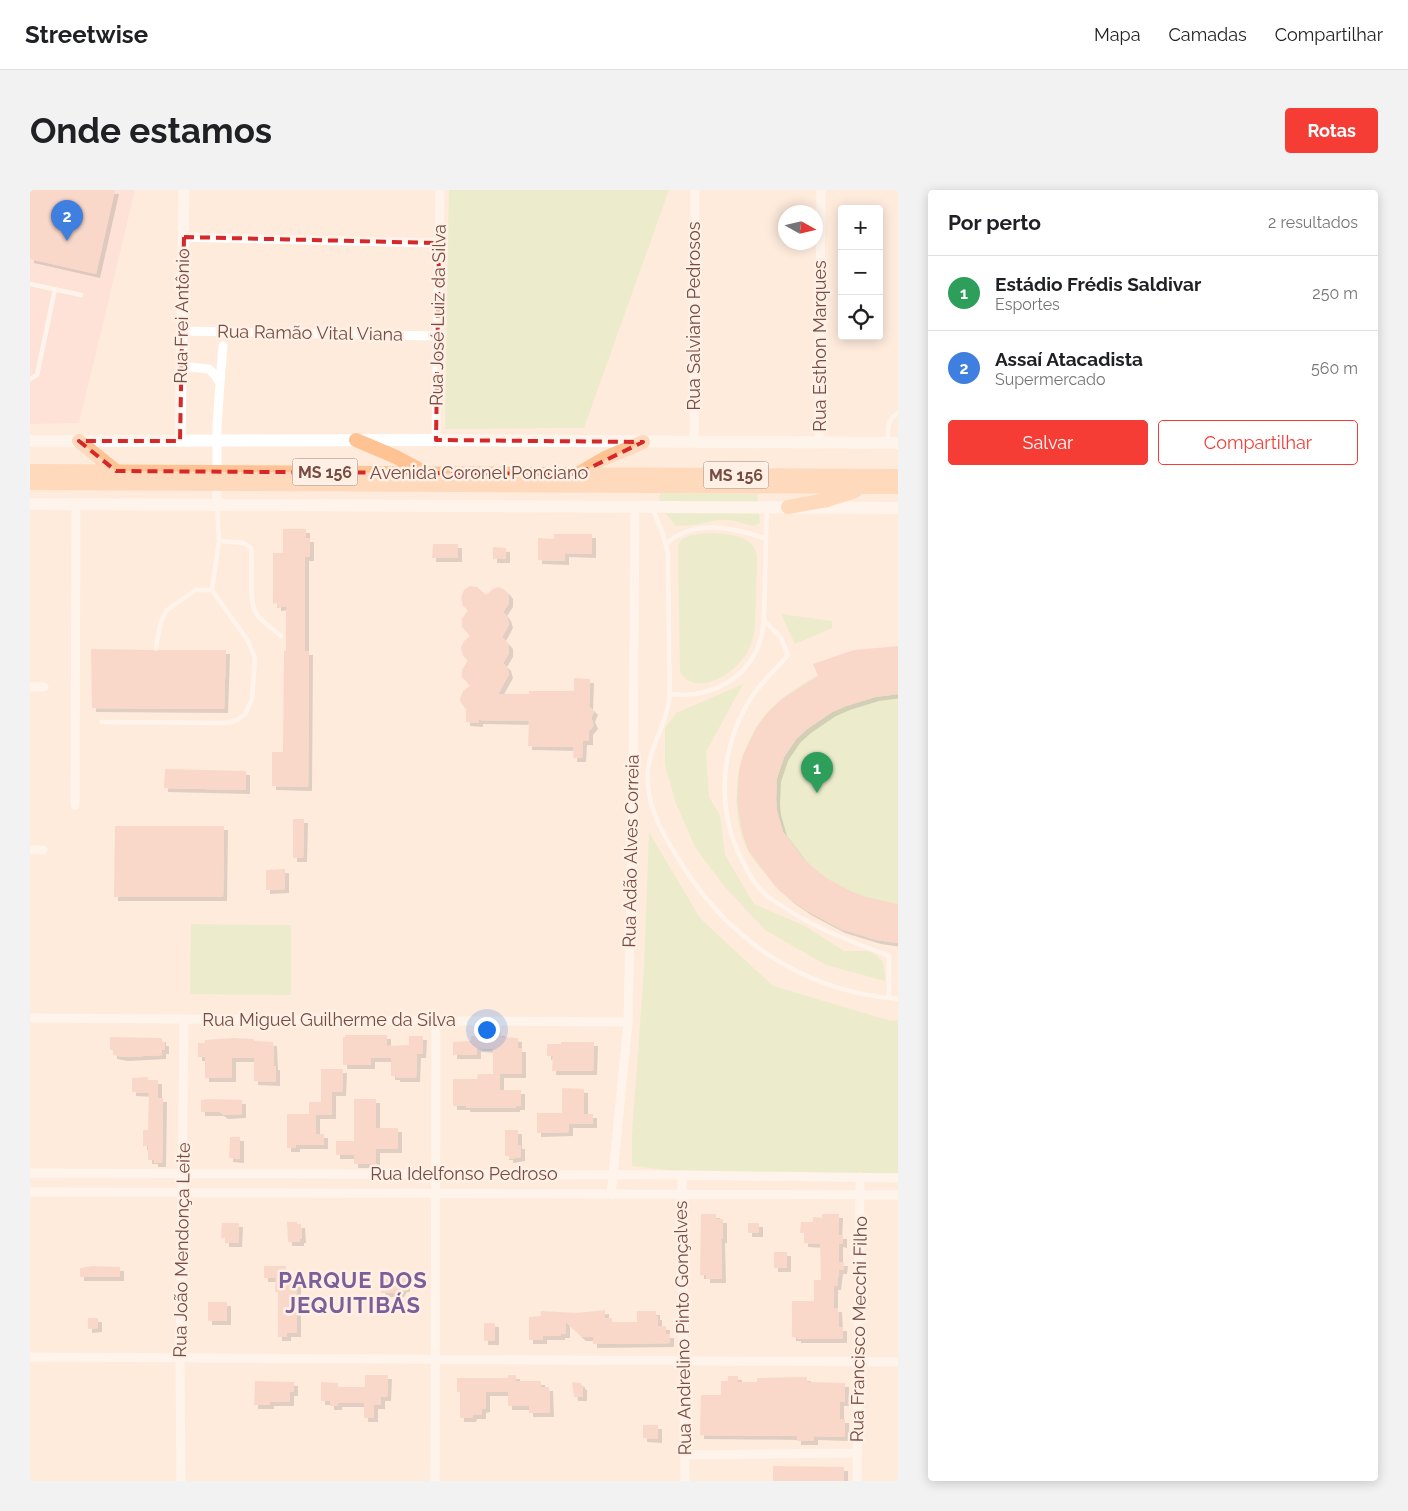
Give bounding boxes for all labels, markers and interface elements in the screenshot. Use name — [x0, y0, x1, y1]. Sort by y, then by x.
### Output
text: Streetwise — [25, 20, 148, 49]
text: Mapa — [1094, 24, 1140, 45]
text: Camadas — [1168, 24, 1247, 45]
text: Compartilhar — [1275, 24, 1383, 45]
button: Rotas — [1285, 108, 1378, 153]
text: Onde estamos — [30, 110, 272, 151]
pin: 2 — [51, 200, 83, 241]
north arrow — [778, 205, 823, 250]
map controls — [838, 205, 883, 340]
button: + — [838, 205, 883, 250]
text: Por perto — [948, 210, 1041, 235]
text: 2 resultados — [1268, 213, 1358, 232]
street label: Rua Salviano Pedrosos — [683, 221, 704, 410]
street label: Rua José Luiz da Silva — [425, 224, 450, 406]
street label: Rua Frei Antônio — [170, 248, 193, 384]
button: − — [838, 250, 883, 295]
street label: Rua Esthon Marques — [809, 260, 830, 432]
text: Estádio Frédis Saldivar — [995, 273, 1201, 295]
text: 1 — [960, 284, 968, 303]
text: 250 m — [1312, 284, 1358, 303]
button: locate — [838, 295, 883, 340]
text: Esportes — [995, 295, 1060, 314]
street label: Rua Ramão Vital Viana — [217, 320, 403, 345]
text: Assaí Atacadista — [995, 348, 1143, 370]
text: 2 — [959, 359, 969, 378]
text: 560 m — [1311, 359, 1358, 378]
text: Supermercado — [995, 370, 1106, 389]
button: Salvar — [948, 420, 1148, 465]
button: Compartilhar — [1158, 420, 1358, 465]
road number: MS 156 — [292, 458, 358, 486]
street label: Avenida Coronel Ponciano — [370, 462, 588, 483]
road number: MS 156 — [704, 462, 768, 488]
pin: 1 — [801, 752, 833, 793]
street label: Rua Adão Alves Correia — [618, 754, 643, 948]
street label: Rua Miguel Guilherme da Silva — [202, 1009, 456, 1030]
your location — [474, 1017, 500, 1043]
street label: Rua João Mendonça Leite — [169, 1142, 194, 1358]
street label: Rua Idelfonso Pedroso — [370, 1163, 558, 1184]
street label: Rua Andrelino Pinto Gonçalves — [670, 1200, 695, 1456]
street label: Rua Francisco Mecchi Filho — [846, 1215, 871, 1442]
district label: PARQUE DOS JEQUITIBÁS — [278, 1267, 428, 1318]

